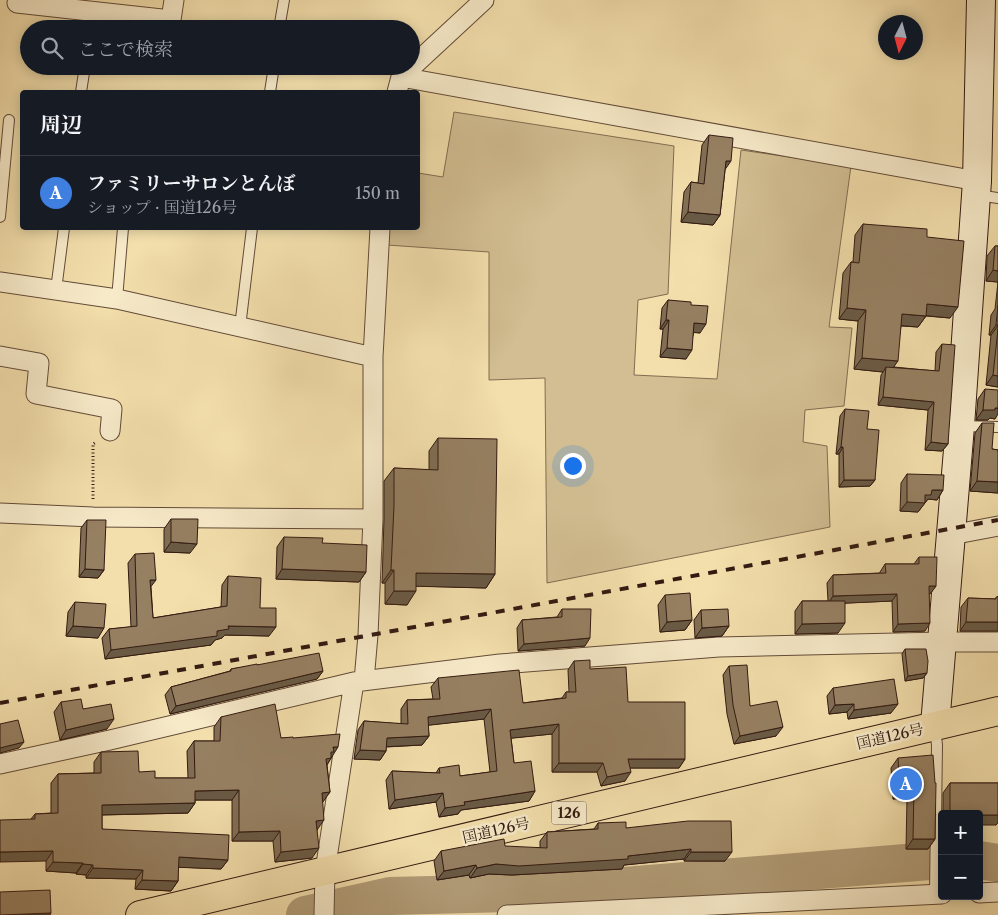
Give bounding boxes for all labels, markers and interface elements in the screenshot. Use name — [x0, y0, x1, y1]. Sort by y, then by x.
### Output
north arrow — [878, 15, 923, 60]
search box — [20, 20, 420, 75]
icon: search — [38, 34, 66, 62]
text: ここで検索 — [78, 38, 173, 61]
text: 周辺 — [40, 112, 82, 137]
text: ファミリーサロンとんぼ — [87, 172, 296, 195]
text: A — [50, 183, 62, 203]
text: 150 m — [355, 183, 400, 203]
text: ショップ · 国道126号 — [87, 197, 237, 217]
your location — [560, 453, 586, 479]
street label: 国道126号 — [854, 719, 926, 753]
pin: A — [890, 765, 922, 803]
road number: 126 — [552, 801, 586, 824]
map controls — [938, 810, 983, 900]
button: + — [938, 810, 983, 855]
street label: 国道126号 — [460, 813, 532, 847]
button: − — [938, 855, 983, 900]

